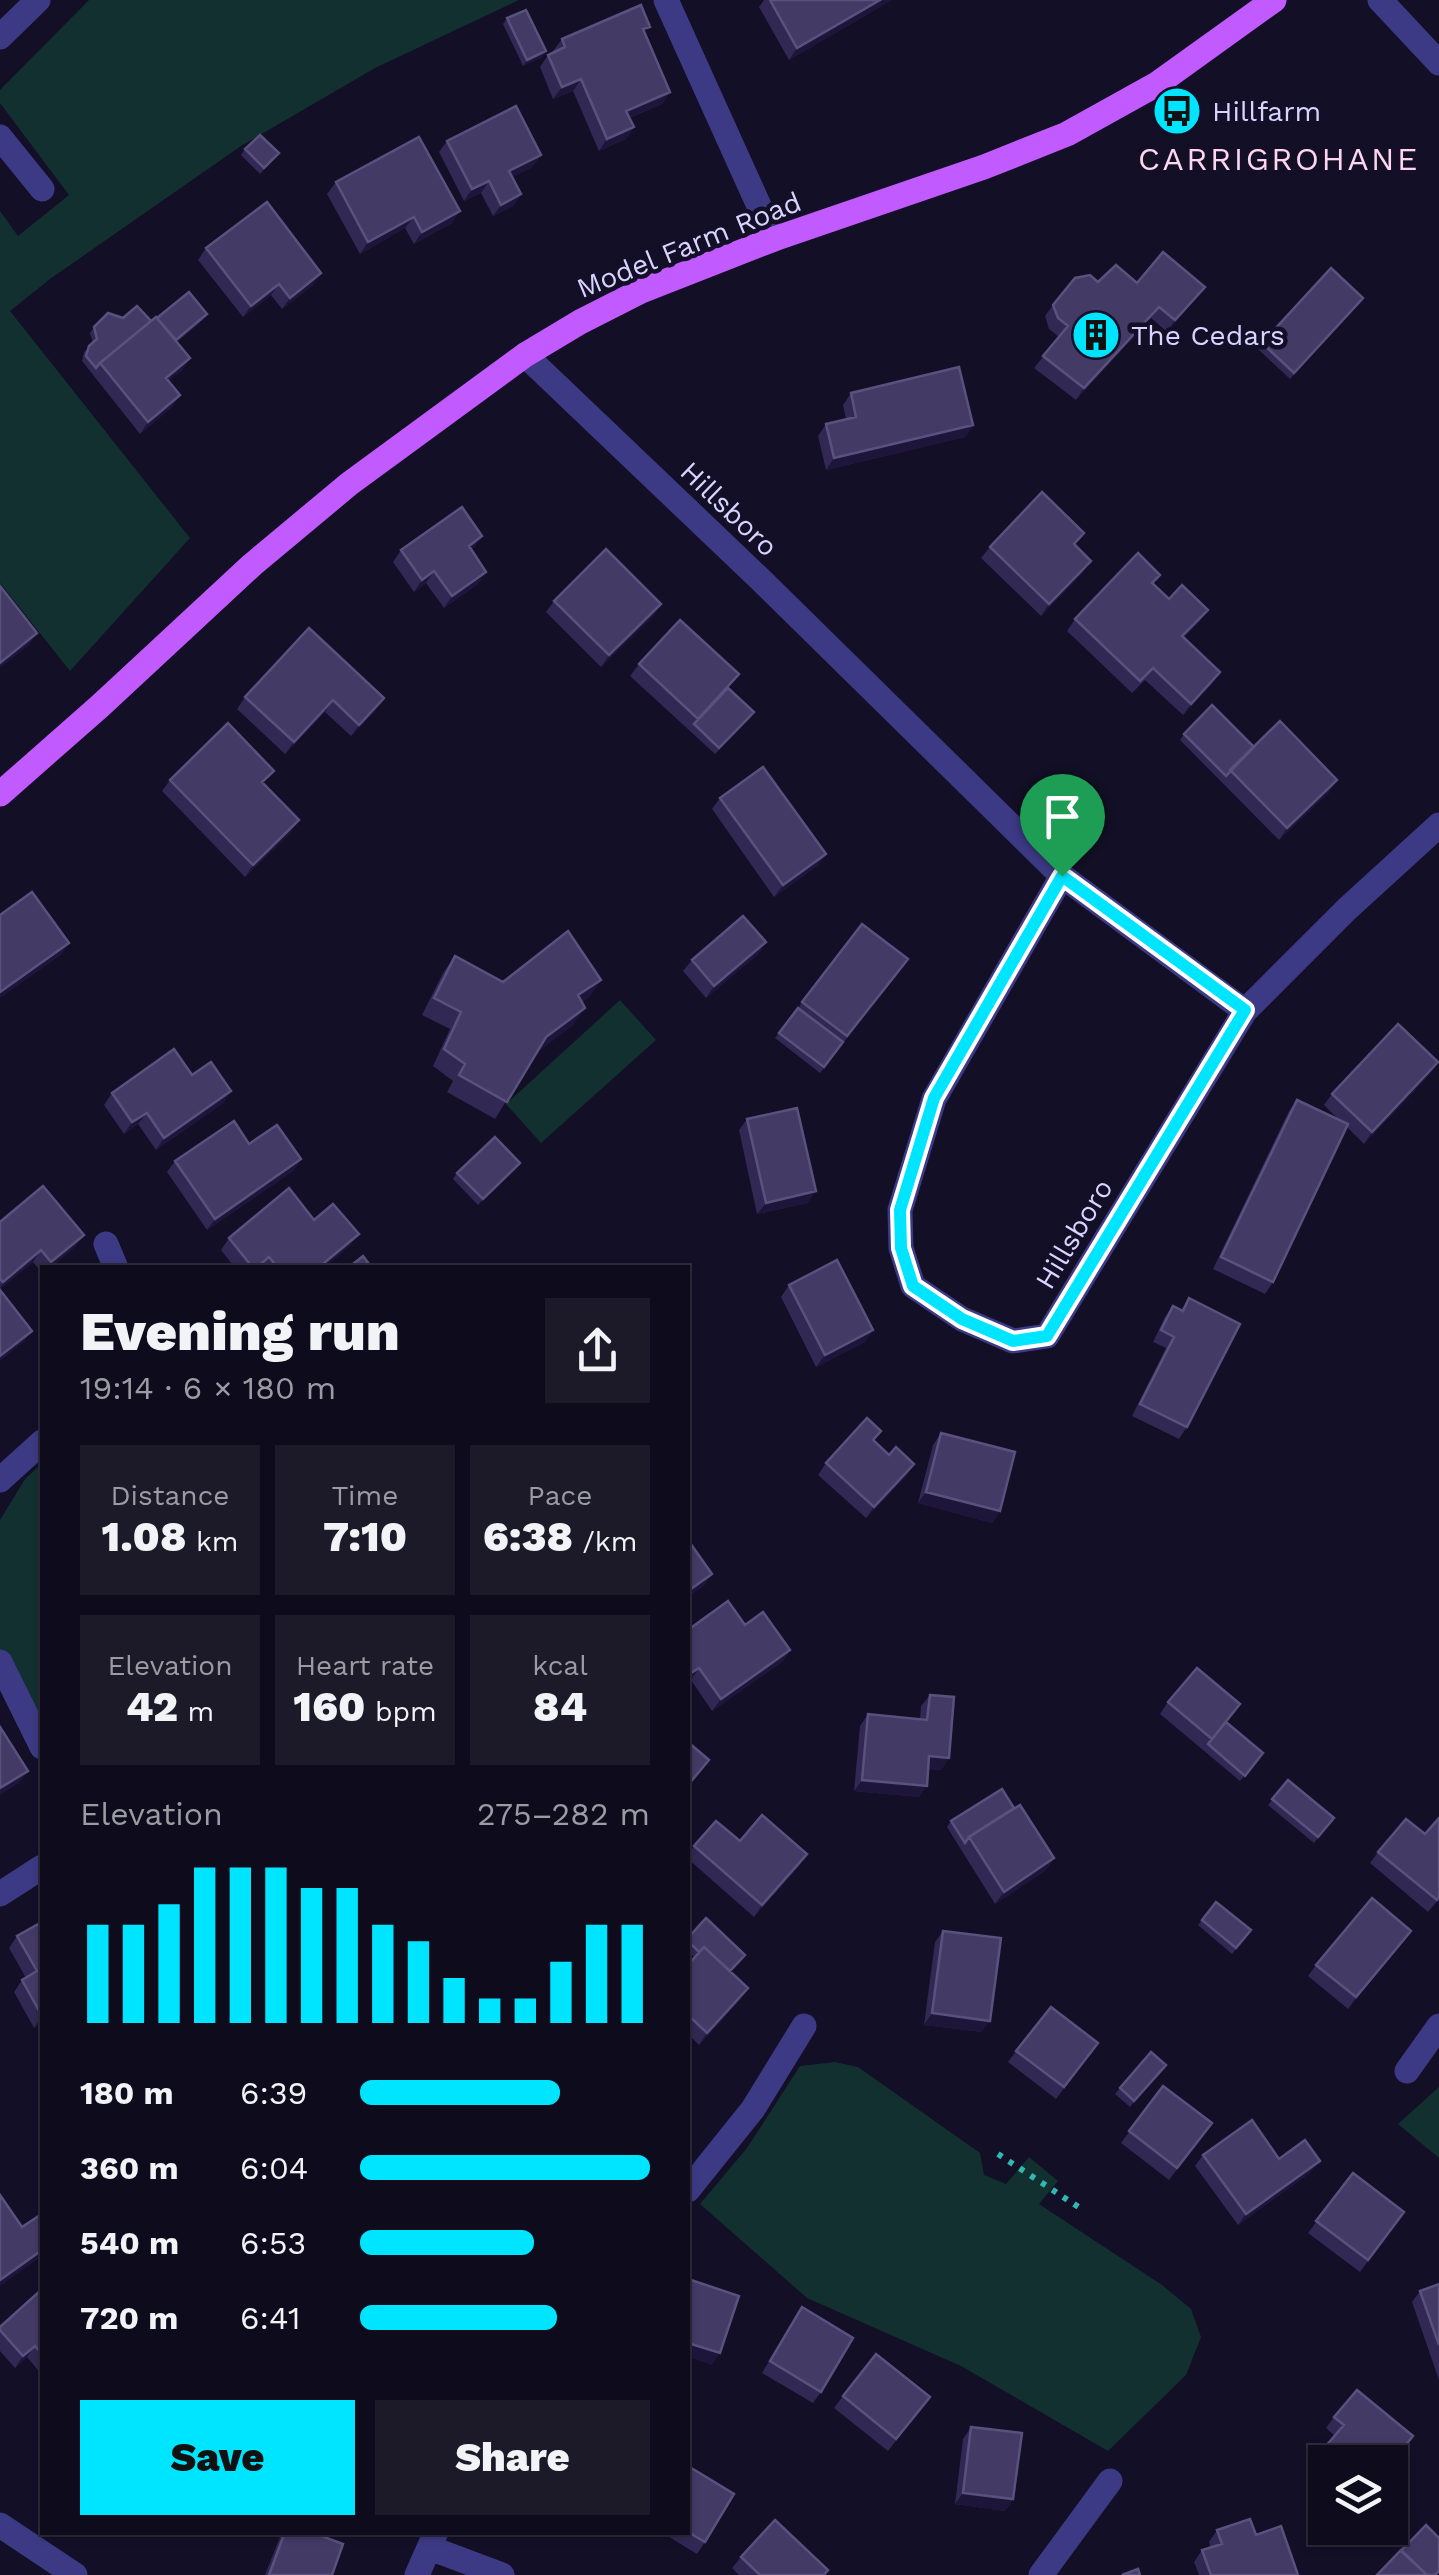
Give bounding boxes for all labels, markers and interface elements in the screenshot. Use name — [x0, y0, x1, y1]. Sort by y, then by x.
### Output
bus stop icon: Hillfarm — [1151, 85, 1203, 137]
place label: Hillfarm — [1212, 95, 1321, 128]
district label: CARRIGROHANE — [1138, 140, 1420, 178]
street label: Model Farm Road — [572, 185, 806, 305]
building icon: The Cedars — [1070, 309, 1122, 361]
place label: The Cedars — [1131, 319, 1285, 352]
street label: Hillsboro — [674, 455, 784, 563]
pin — [1020, 774, 1105, 877]
icon: arrive — [1035, 789, 1090, 844]
street label: Hillsboro — [1028, 1173, 1120, 1295]
button: share — [545, 1298, 650, 1403]
text: Evening run — [80, 1299, 400, 1363]
text: 19:14 · 6 × 180 m — [80, 1369, 336, 1407]
text: Distance — [110, 1479, 230, 1512]
text: Time — [332, 1479, 398, 1512]
text: Pace — [528, 1479, 592, 1512]
text: 1.08 — [101, 1512, 186, 1561]
text: 7:10 — [323, 1512, 407, 1561]
text: 6:38 — [483, 1512, 573, 1561]
text: km — [186, 1525, 239, 1558]
text: /km — [573, 1525, 637, 1558]
text: Elevation — [108, 1649, 233, 1682]
text: Heart rate — [296, 1649, 434, 1682]
text: kcal — [532, 1649, 588, 1682]
text: 42 — [126, 1682, 178, 1731]
text: 160 — [293, 1682, 365, 1731]
text: 84 — [533, 1682, 587, 1731]
text: m — [178, 1695, 214, 1728]
text: bpm — [365, 1695, 437, 1728]
text: Elevation — [80, 1795, 223, 1833]
text: 275–282 m — [477, 1795, 650, 1833]
text: 180 m — [80, 2074, 174, 2112]
text: 6:39 — [240, 2074, 307, 2112]
text: 360 m — [80, 2149, 179, 2187]
text: 6:04 — [240, 2149, 308, 2187]
text: 540 m — [80, 2224, 179, 2262]
text: 6:53 — [240, 2224, 306, 2262]
text: 720 m — [80, 2299, 178, 2337]
text: 6:41 — [240, 2299, 300, 2337]
button: Save — [80, 2400, 355, 2515]
button: Share — [375, 2400, 650, 2515]
map controls — [1308, 2445, 1408, 2545]
button: layers — [1308, 2445, 1408, 2545]

